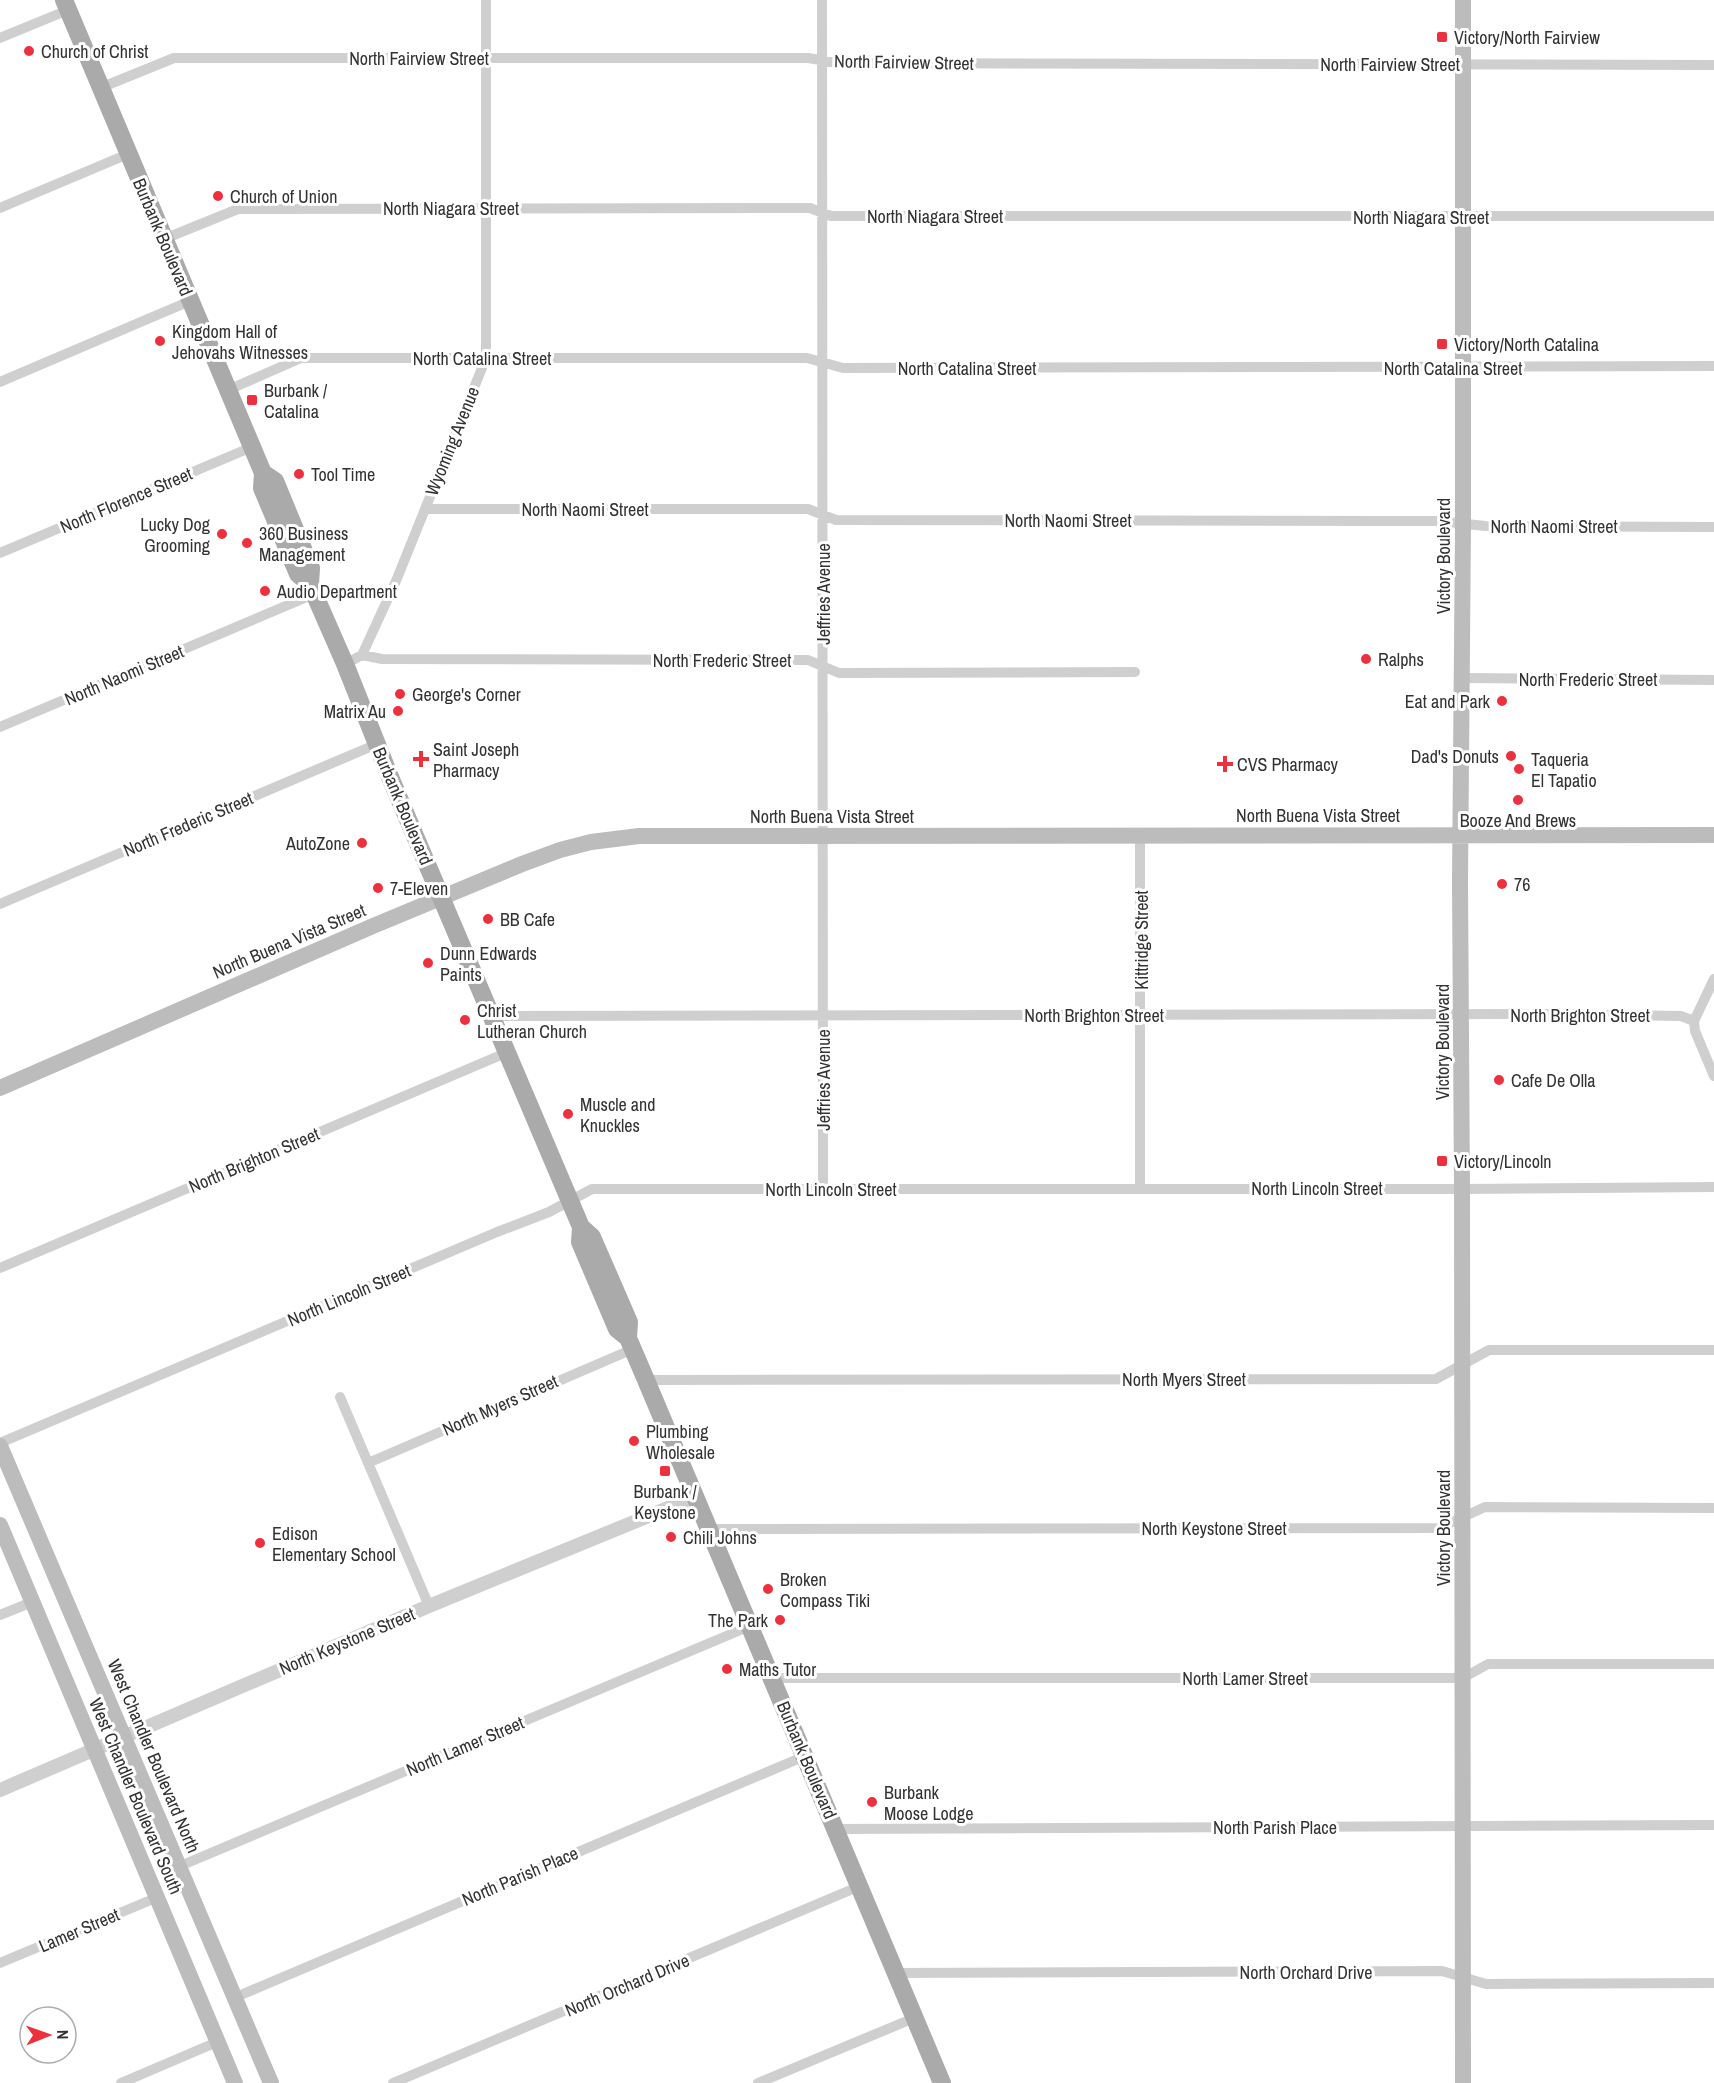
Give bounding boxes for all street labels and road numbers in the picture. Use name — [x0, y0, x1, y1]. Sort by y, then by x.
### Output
street label: North Fairview Street — [349, 46, 489, 71]
street label: North Fairview Street — [834, 48, 974, 76]
street label: North Fairview Street — [1320, 52, 1460, 77]
street label: Burbank Boulevard — [127, 174, 199, 300]
street label: North Niagara Street — [383, 196, 519, 221]
street label: North Niagara Street — [867, 204, 1003, 229]
street label: North Niagara Street — [1353, 205, 1489, 230]
street label: North Catalina Street — [413, 346, 551, 371]
street label: North Catalina Street — [898, 356, 1036, 381]
street label: North Catalina Street — [1384, 356, 1522, 381]
street label: Wyoming Avenue — [419, 383, 485, 499]
street label: North Florence Street — [56, 461, 196, 539]
street label: North Naomi Street — [521, 497, 649, 522]
street label: Victory Boulevard — [1431, 498, 1456, 614]
street label: North Naomi Street — [1004, 508, 1132, 533]
street label: North Naomi Street — [1490, 514, 1618, 539]
street label: Jeffries Avenue — [811, 543, 836, 645]
street label: North Naomi Street — [61, 639, 187, 711]
street label: North Frederic Street — [653, 648, 791, 673]
street label: North Frederic Street — [1519, 667, 1657, 692]
street label: Burbank Boulevard — [367, 743, 439, 869]
street label: North Frederic Street — [119, 785, 257, 863]
street label: North Buena Vista Street — [1236, 803, 1400, 828]
street label: North Buena Vista Street — [750, 804, 914, 829]
street label: Kittridge Street — [1129, 890, 1154, 990]
street label: North Buena Vista Street — [209, 897, 369, 985]
street label: Victory Boulevard — [1430, 984, 1455, 1100]
street label: North Brighton Street — [1024, 1003, 1164, 1028]
street label: North Brighton Street — [1510, 1003, 1650, 1028]
street label: Jeffries Avenue — [811, 1029, 836, 1131]
street label: North Brighton Street — [185, 1121, 323, 1199]
street label: North Lincoln Street — [1251, 1176, 1383, 1201]
street label: North Lincoln Street — [765, 1177, 897, 1202]
street label: North Lincoln Street — [284, 1258, 414, 1332]
street label: North Myers Street — [1122, 1367, 1246, 1392]
street label: North Myers Street — [438, 1368, 562, 1442]
street label: Victory Boulevard — [1431, 1470, 1456, 1586]
street label: North Keystone Street — [1141, 1516, 1287, 1541]
street label: North Keystone Street — [275, 1601, 419, 1681]
street label: West Chandler Boulevard North — [102, 1655, 206, 1857]
street label: North Lamer Street — [1182, 1666, 1308, 1691]
street label: West Chandler Boulevard South — [83, 1694, 189, 1898]
street label: Burbank Boulevard — [771, 1697, 843, 1823]
street label: North Lamer Street — [402, 1710, 528, 1782]
street label: North Parish Place — [1213, 1815, 1337, 1840]
street label: North Parish Place — [458, 1840, 582, 1912]
street label: Lamer Street — [35, 1902, 123, 1958]
street label: North Orchard Drive — [561, 1948, 693, 2022]
street label: North Orchard Drive — [1240, 1960, 1372, 1985]

